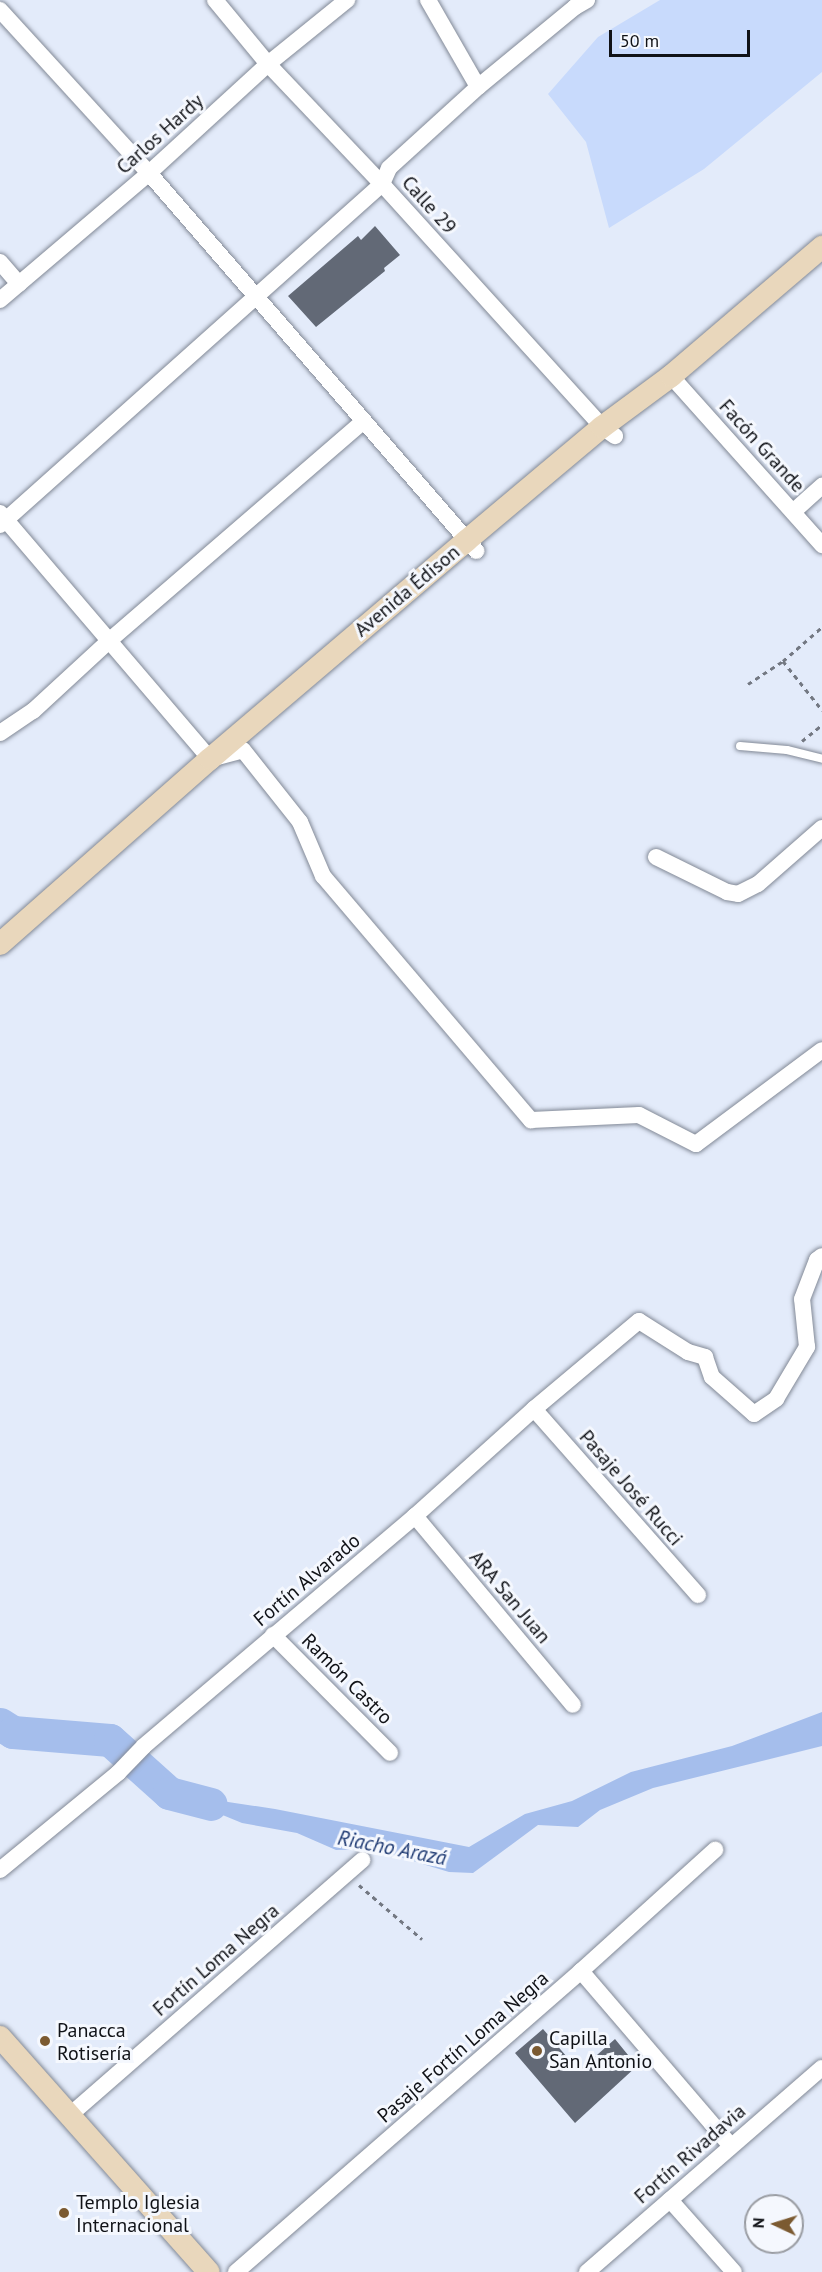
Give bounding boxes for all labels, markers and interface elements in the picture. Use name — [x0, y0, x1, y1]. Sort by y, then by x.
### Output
scale bar — [612, 18, 753, 56]
text: 50 m — [620, 29, 659, 52]
street label: Carlos Hardy — [112, 89, 208, 179]
street label: Calle 29 — [397, 171, 461, 239]
street label: Facón Grande — [714, 395, 810, 497]
street label: Avenida Édison — [350, 540, 464, 642]
street label: Pasaje José Rucci — [574, 1425, 688, 1551]
street label: Fortín Alvarado — [249, 1528, 365, 1632]
street label: ARA San Juan — [464, 1545, 556, 1649]
street label: Ramón Castro — [297, 1629, 397, 1729]
water label: Riacho Arazá — [335, 1825, 449, 1871]
street label: Fortín Loma Negra — [148, 1899, 284, 2021]
street label: Pasaje Fortín Loma Negra — [373, 1966, 553, 2128]
place label: Panacca Rotisería — [57, 2018, 131, 2065]
place label: Capilla San Antonio — [549, 2027, 653, 2074]
marker: Panacca Rotisería — [38, 2034, 52, 2048]
marker: Capilla San Antonio — [530, 2044, 544, 2058]
street label: Fortín Rivadavia — [630, 2099, 750, 2209]
place label: Templo Iglesia Internacional — [76, 2190, 200, 2237]
north arrow — [744, 2194, 804, 2254]
marker: Templo Iglesia Internacional — [57, 2206, 71, 2220]
text: N — [748, 2217, 768, 2229]

